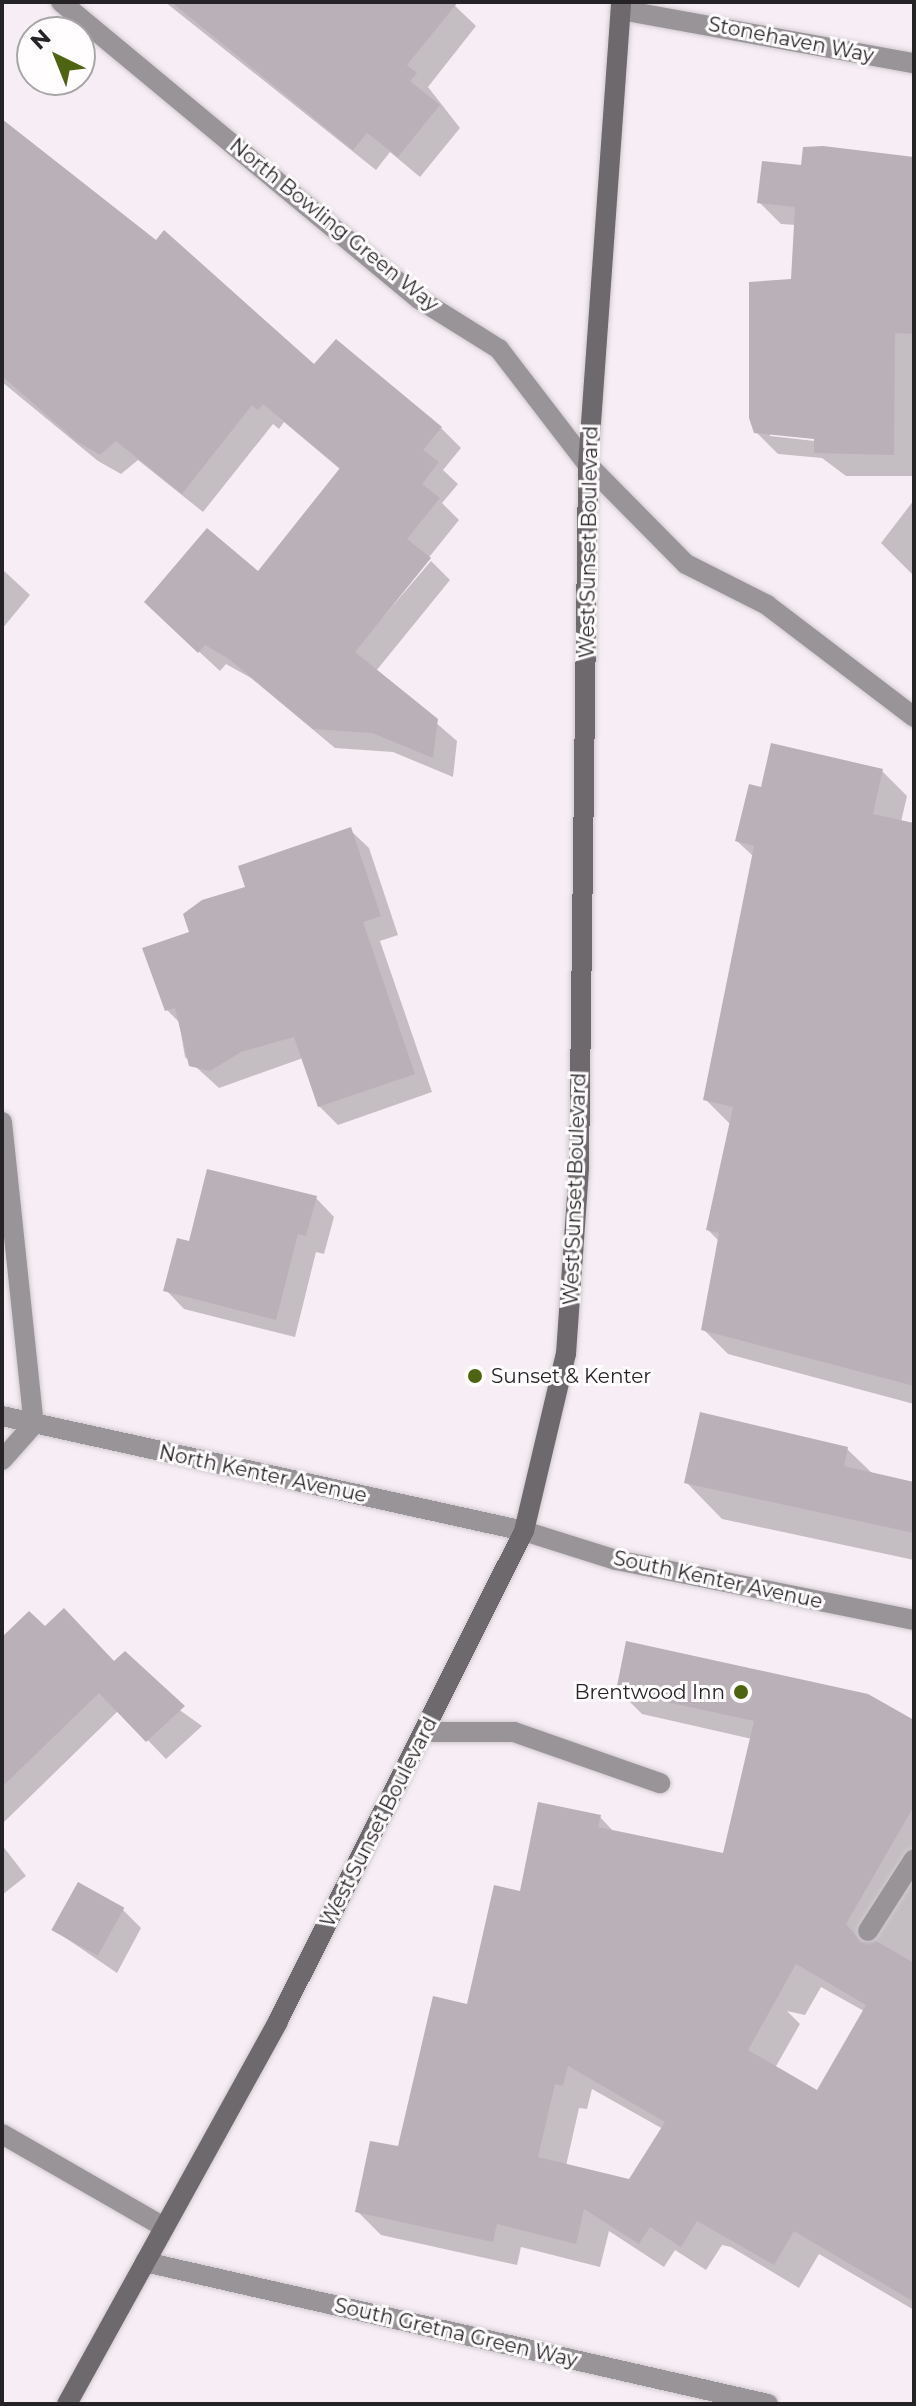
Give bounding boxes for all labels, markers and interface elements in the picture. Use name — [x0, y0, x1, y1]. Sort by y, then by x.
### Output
street label: Stonehaven Way — [706, 12, 876, 68]
north arrow — [16, 16, 96, 96]
text: N — [25, 24, 56, 55]
street label: North Bowling Green Way — [225, 133, 443, 317]
street label: West Sunset Boulevard — [575, 425, 603, 659]
street label: West Sunset Boulevard — [559, 1072, 591, 1306]
place label: Sunset & Kenter — [491, 1364, 651, 1388]
marker: Sunset & Kenter — [466, 1367, 484, 1385]
street label: North Kenter Avenue — [157, 1440, 369, 1508]
street label: South Kenter Avenue — [611, 1546, 825, 1614]
place label: Brentwood Inn — [574, 1680, 725, 1704]
marker: Brentwood Inn — [732, 1683, 750, 1701]
street label: West Sunset Boulevard — [315, 1713, 443, 1931]
street label: South Gretna Green Way — [332, 2293, 580, 2373]

